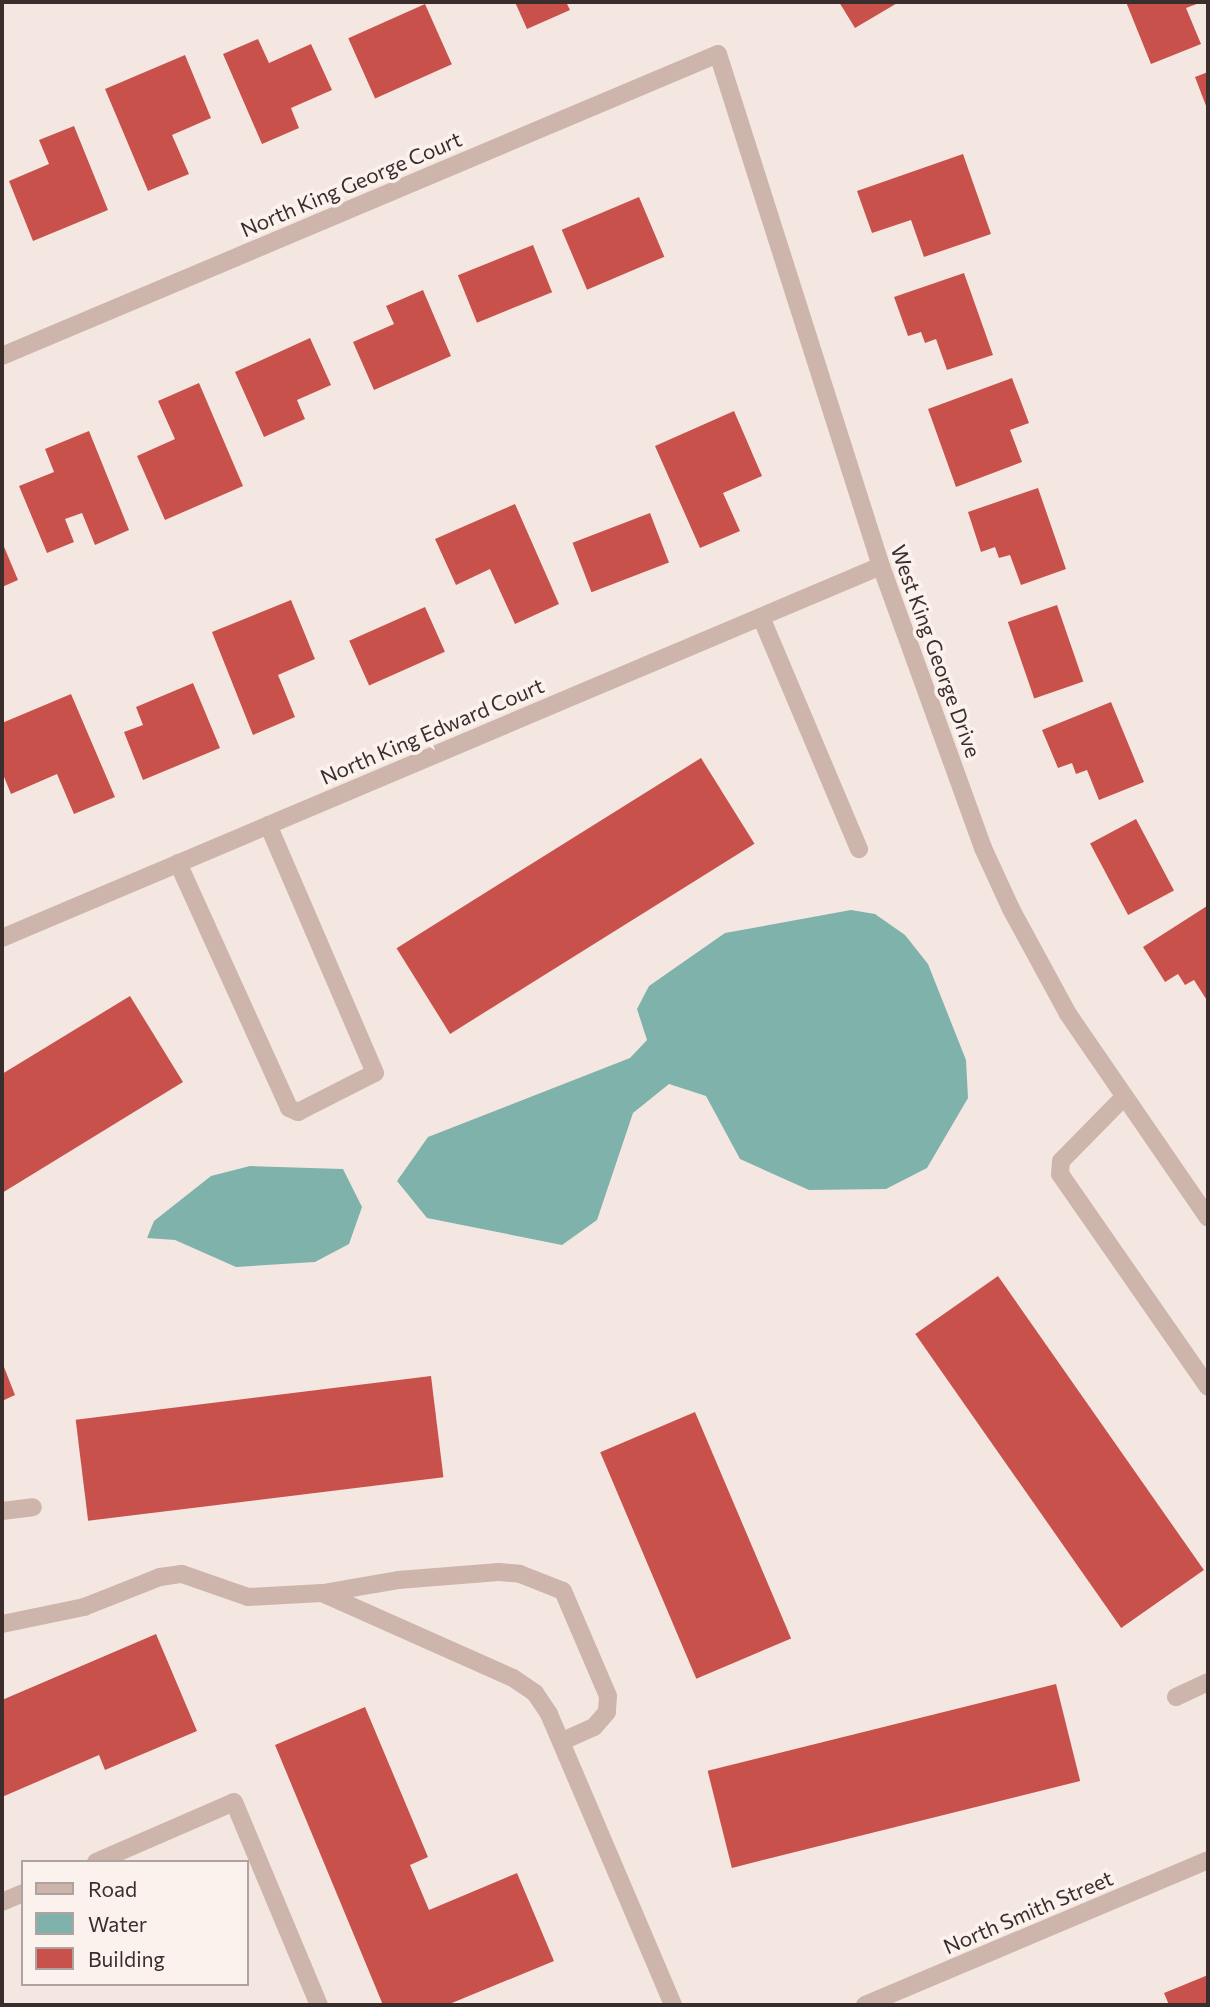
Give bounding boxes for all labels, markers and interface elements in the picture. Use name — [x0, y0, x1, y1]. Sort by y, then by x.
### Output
street label: North King George Court — [237, 126, 465, 242]
street label: West King George Drive — [886, 541, 986, 761]
street label: North King Edward Court — [316, 672, 548, 790]
legend — [21, 1860, 248, 1986]
street label: North Smith Street — [940, 1865, 1116, 1959]
text: Road — [88, 1876, 137, 1901]
text: Water — [88, 1911, 147, 1936]
text: Building — [88, 1946, 165, 1971]

